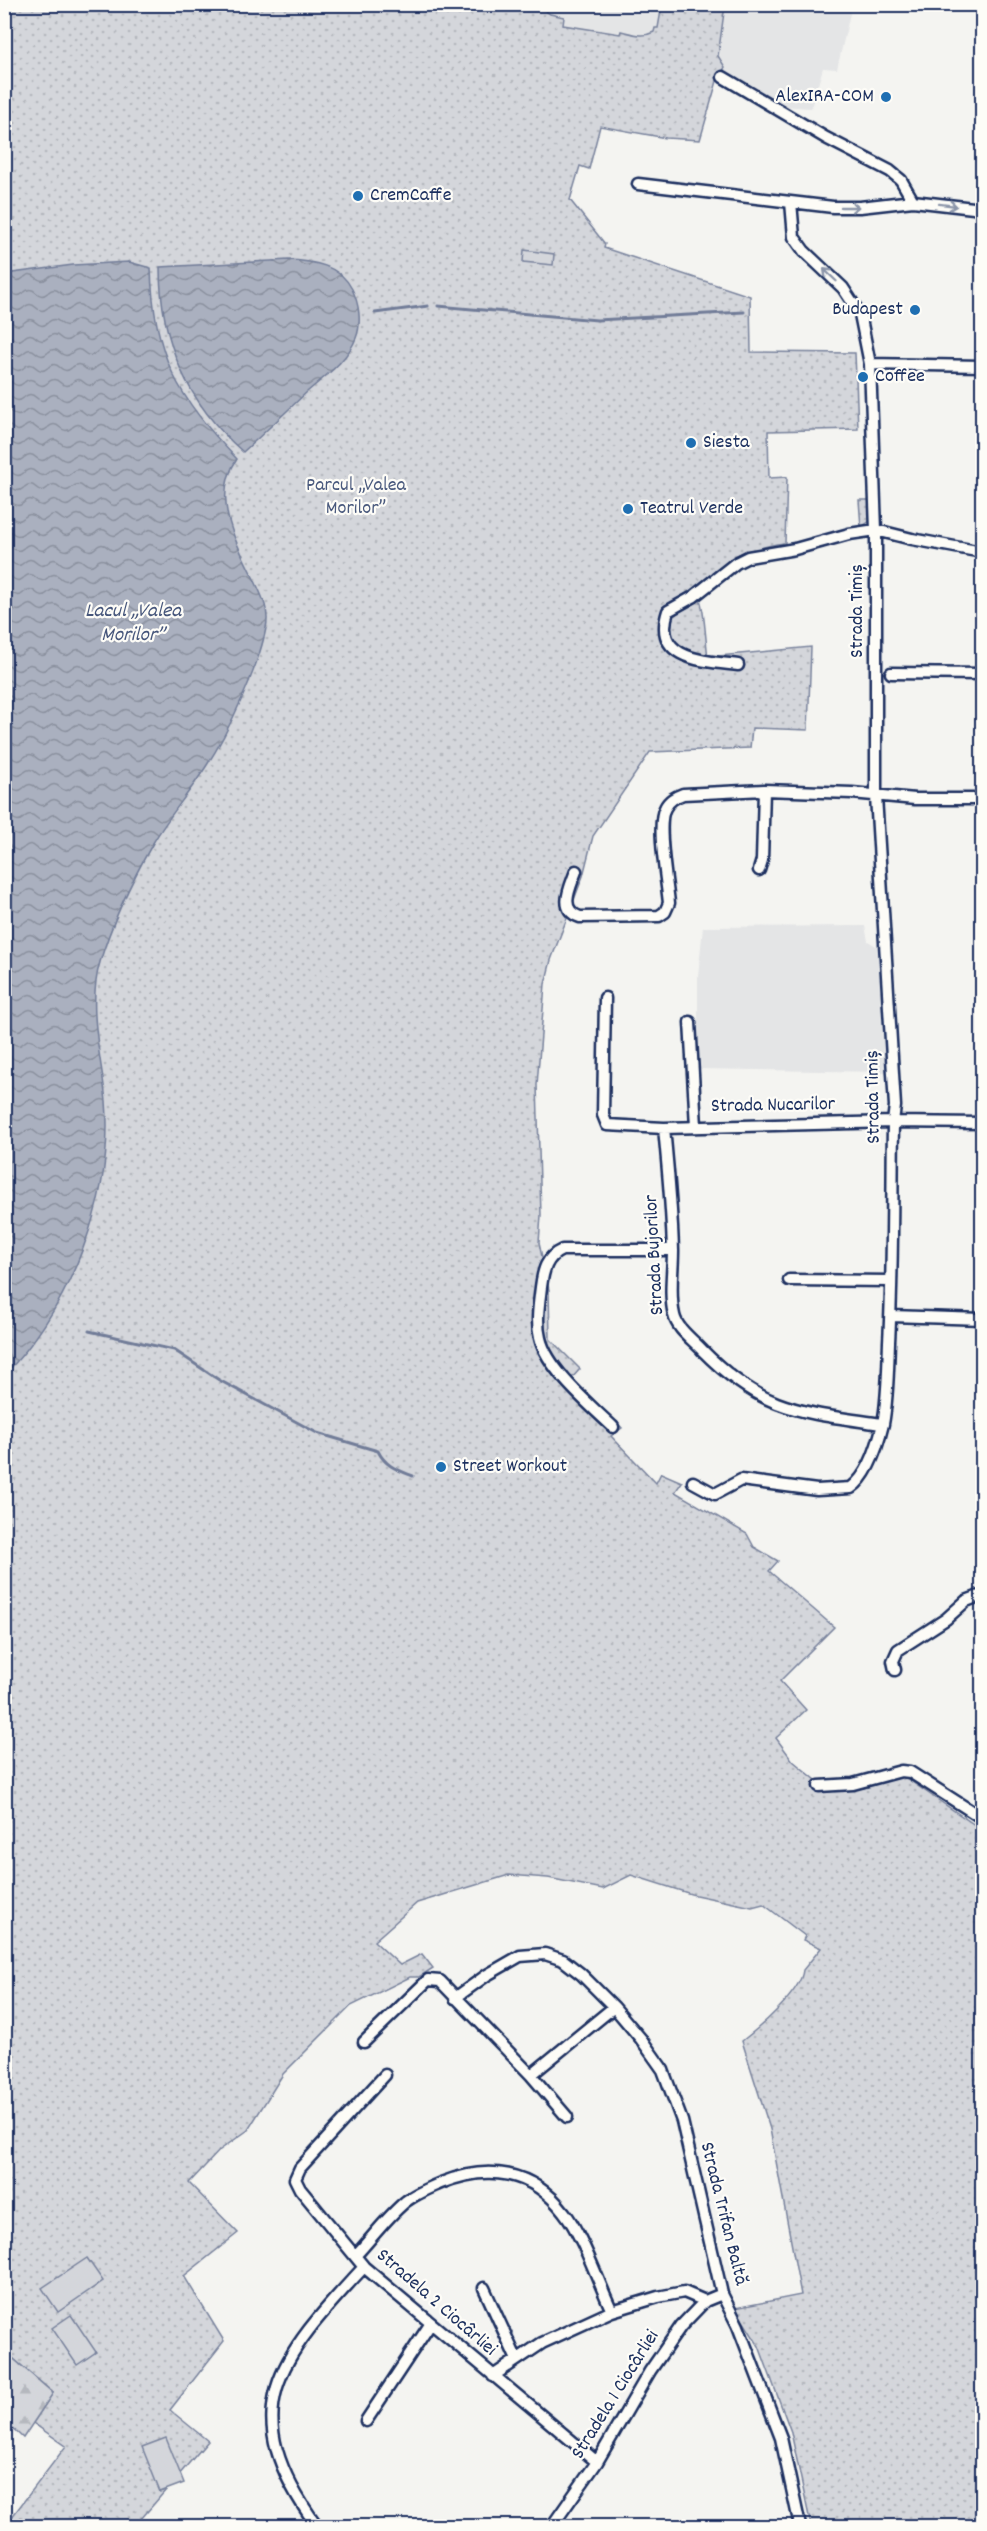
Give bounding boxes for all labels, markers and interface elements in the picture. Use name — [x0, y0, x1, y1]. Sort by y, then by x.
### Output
place label: AlexIRA-COM — [775, 83, 874, 111]
marker: AlexIRA-COM — [879, 90, 893, 104]
place label: CremCaffe — [370, 182, 452, 210]
marker: CremCaffe — [351, 189, 365, 203]
one-way arrow — [937, 200, 957, 211]
one-way arrow — [839, 201, 859, 213]
one-way arrow — [823, 268, 838, 283]
place label: Budapest — [832, 296, 903, 324]
marker: Budapest — [908, 303, 922, 317]
place label: Coffee — [875, 363, 925, 391]
marker: Coffee — [856, 370, 870, 384]
place label: Siesta — [703, 429, 750, 457]
marker: Siesta — [684, 436, 698, 450]
park label: Parcul „Valea Morilor” — [306, 472, 407, 523]
place label: Teatrul Verde — [640, 495, 743, 523]
marker: Teatrul Verde — [621, 502, 635, 516]
street label: Strada Timiș — [844, 564, 872, 658]
water label: Lacul „Valea Morilor” — [85, 597, 182, 651]
street label: Strada Timiș — [859, 1050, 889, 1144]
street label: Strada Nucarilor — [711, 1091, 836, 1121]
street label: Strada Bujorilor — [638, 1193, 672, 1316]
place label: Street Workout — [453, 1453, 567, 1481]
marker: Street Workout — [434, 1460, 448, 1474]
street label: Strada Trifan Baltă — [692, 2139, 754, 2289]
street label: Stradela 2 Ciocârliei — [369, 2243, 503, 2364]
street label: Stradela 1 Ciocârliei — [565, 2325, 667, 2465]

